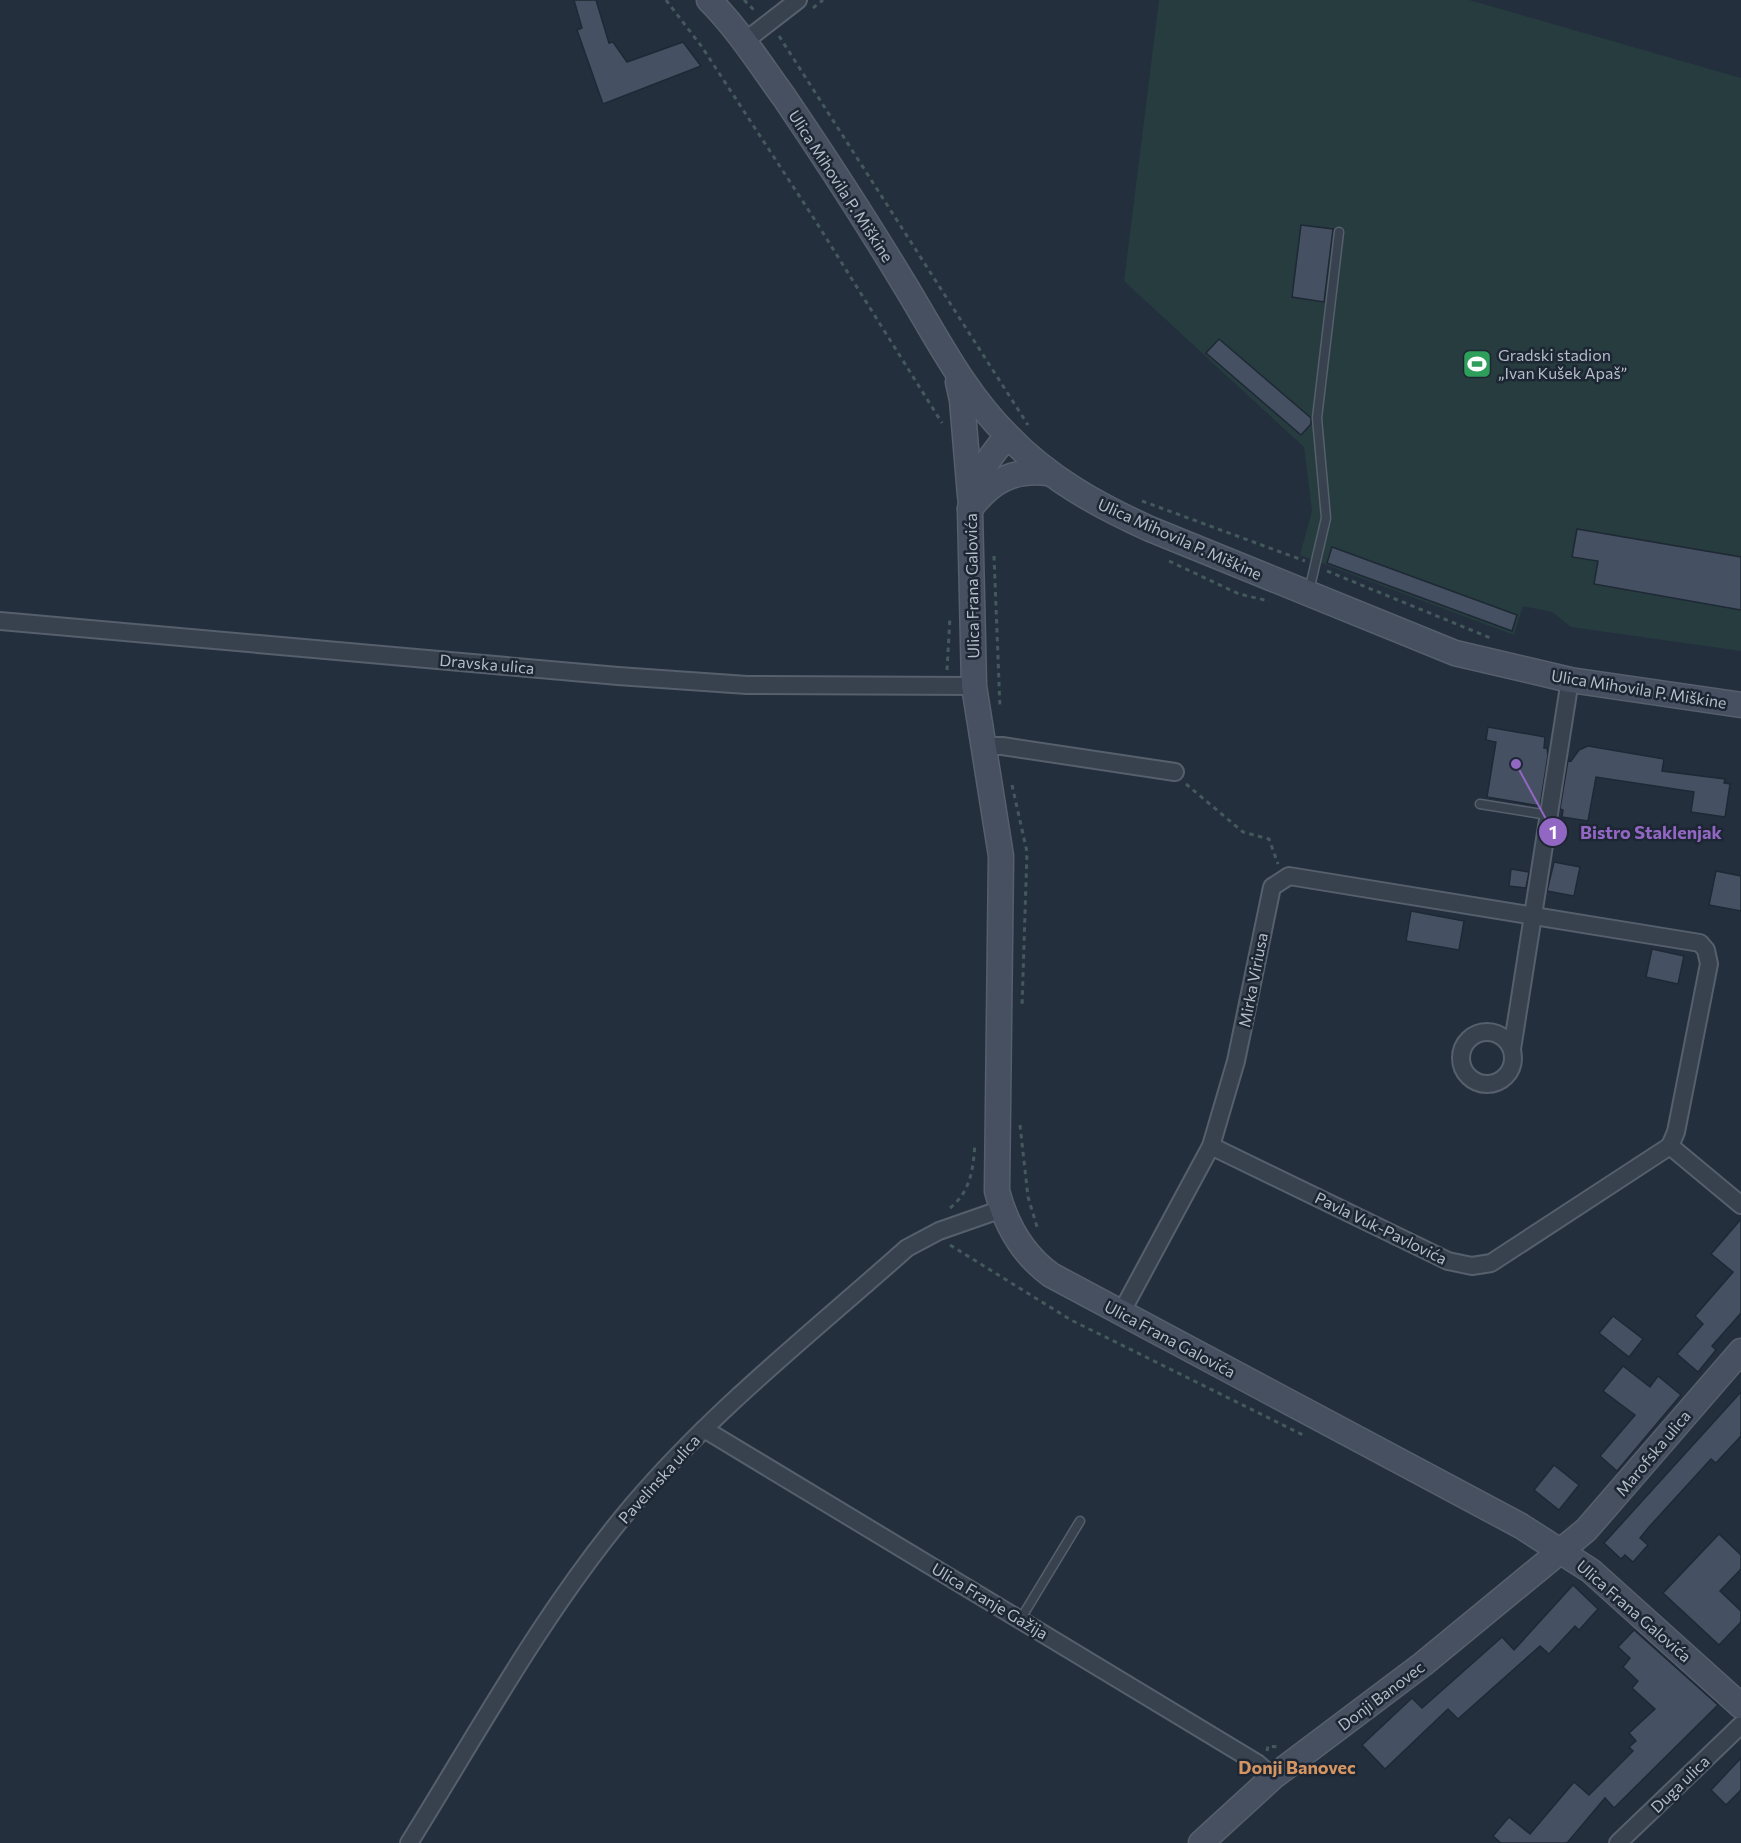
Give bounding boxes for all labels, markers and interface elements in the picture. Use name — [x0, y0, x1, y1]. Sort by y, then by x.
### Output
street label: Ulica Mihovila P. Miškine — [785, 106, 898, 265]
place label: Gradski stadion „Ivan Kušek Apaš” — [1498, 345, 1627, 382]
sports icon: Gradski stadion „Ivan Kušek Apaš” — [1461, 348, 1493, 380]
street label: Ulica Mihovila P. Miškine — [1095, 494, 1265, 583]
street label: Ulica Frana Galovića — [961, 513, 982, 659]
street label: Dravska ulica — [439, 650, 535, 677]
street label: Ulica Mihovila P. Miškine — [1550, 665, 1728, 712]
callout: Bistro Staklenjak — [1538, 814, 1734, 850]
text: 1 — [1549, 821, 1557, 843]
text: Bistro Staklenjak — [1580, 821, 1723, 843]
street label: Mirka Viriusa — [1234, 931, 1271, 1029]
street label: Pavla Vuk-Pavlovića — [1312, 1187, 1450, 1268]
street label: Ulica Frana Galovića — [1102, 1296, 1239, 1381]
street label: Marofska ulica — [1611, 1406, 1694, 1499]
street label: Pavelinska ulica — [614, 1430, 703, 1527]
street label: Ulica Frana Galovića — [1573, 1556, 1695, 1665]
street label: Ulica Franje Gažija — [929, 1558, 1052, 1643]
street label: Donji Banovec — [1334, 1657, 1428, 1734]
street label: Duga ulica — [1646, 1751, 1713, 1816]
district label: Donji Banovec — [1238, 1756, 1356, 1778]

